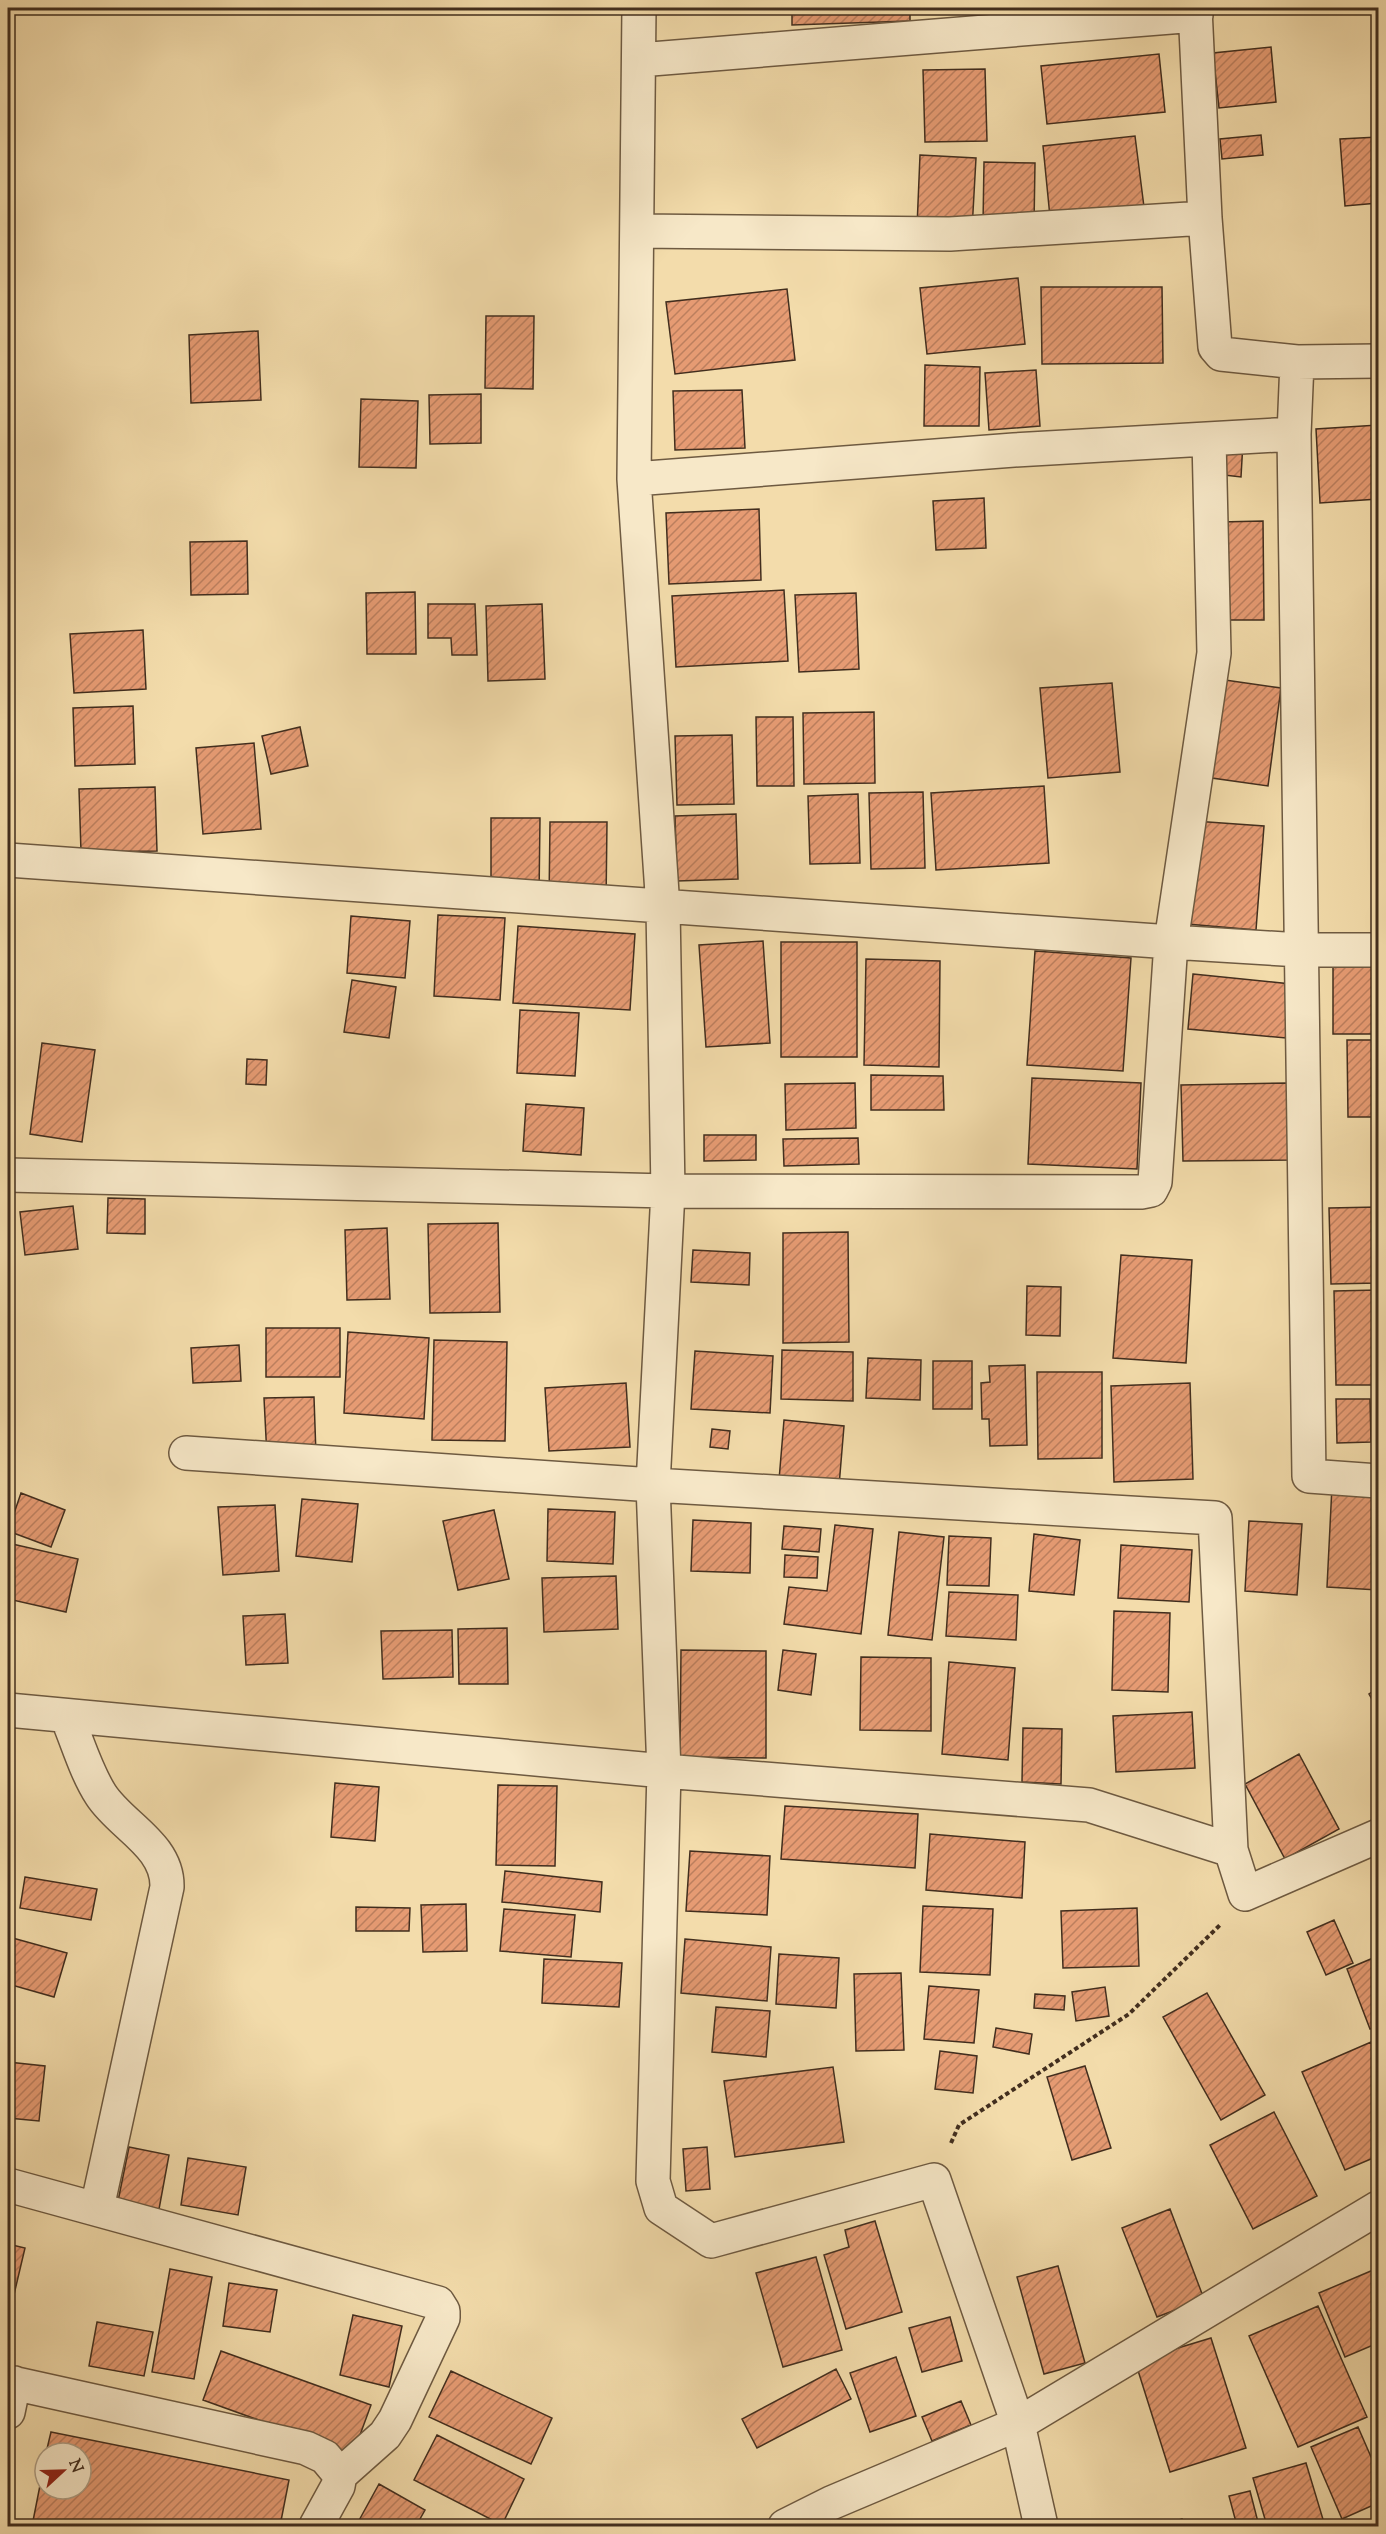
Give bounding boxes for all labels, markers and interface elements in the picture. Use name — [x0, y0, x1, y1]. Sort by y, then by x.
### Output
north arrow — [33, 2441, 93, 2501]
text: N — [62, 2456, 88, 2477]

